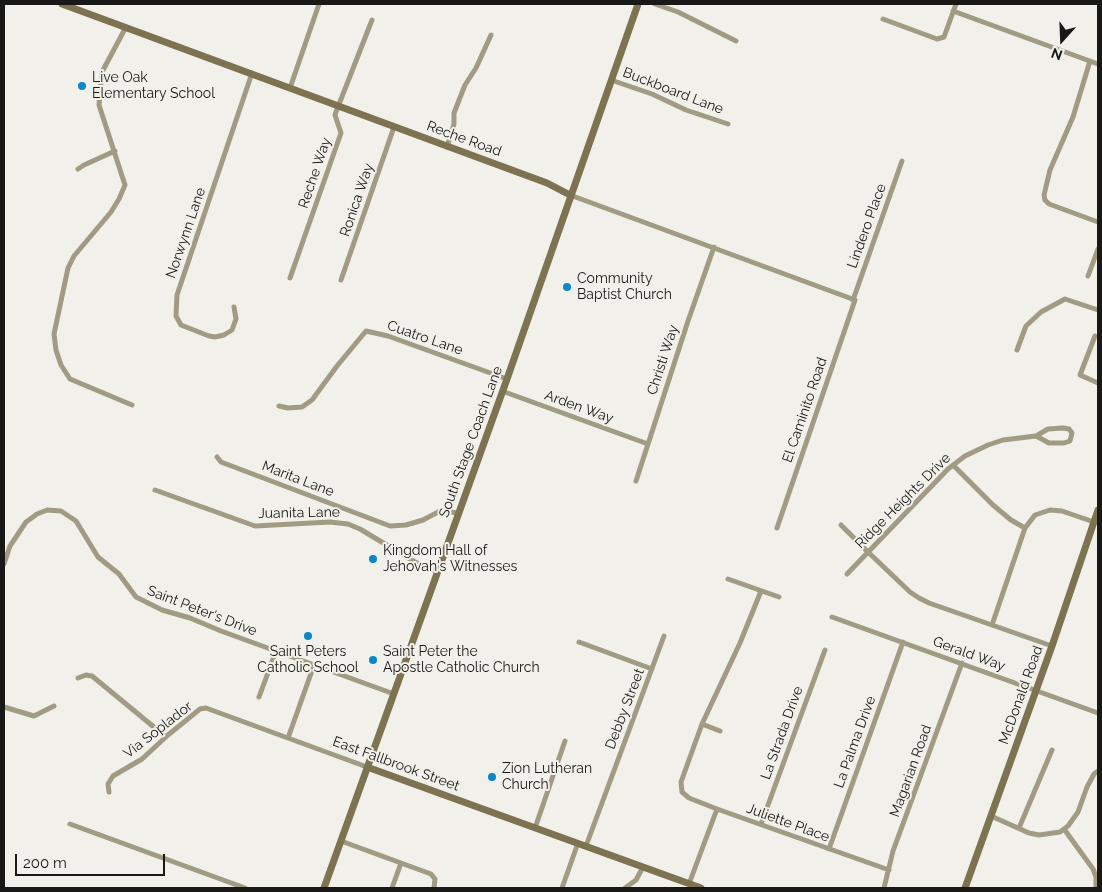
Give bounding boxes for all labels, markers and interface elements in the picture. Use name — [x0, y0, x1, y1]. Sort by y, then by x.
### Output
north arrow — [1037, 15, 1087, 65]
text: N — [1049, 45, 1065, 63]
street label: Buckboard Lane — [620, 64, 726, 118]
place label: Live Oak Elementary School — [92, 70, 215, 102]
marker: Live Oak Elementary School — [76, 80, 88, 92]
street label: Reche Road — [424, 118, 504, 160]
street label: Reche Way — [295, 135, 335, 211]
street label: Ronica Way — [337, 161, 377, 239]
street label: Lindero Place — [844, 181, 890, 271]
street label: Norwynn Lane — [163, 185, 209, 281]
place label: Community Baptist Church — [577, 271, 672, 304]
marker: Community Baptist Church — [561, 281, 573, 293]
street label: Cuatro Lane — [385, 317, 465, 359]
street label: Christi Way — [644, 323, 682, 397]
street label: El Caminito Road — [779, 355, 831, 465]
street label: South Stage Coach Lane — [436, 364, 506, 520]
street label: Arden Way — [542, 387, 616, 427]
street label: Ridge Heights Drive — [852, 450, 954, 552]
street label: Marita Lane — [260, 458, 336, 500]
street label: Juanita Lane — [258, 504, 340, 522]
place label: Kingdom Hall of Jehovah's Witnesses — [383, 543, 517, 576]
marker: Kingdom Hall of Jehovah's Witnesses — [367, 553, 379, 565]
street label: Saint Peter's Drive — [145, 582, 259, 640]
marker: Saint Peters Catholic School — [302, 630, 314, 642]
street label: Gerald Way — [931, 633, 1007, 675]
street label: McDonald Road — [995, 643, 1047, 747]
place label: Saint Peters Catholic School — [257, 644, 359, 676]
place label: Saint Peter the Apostle Catholic Church — [383, 644, 540, 676]
marker: Saint Peter the Apostle Catholic Church — [367, 654, 379, 666]
street label: Debby Street — [602, 666, 648, 752]
street label: La Strada Drive — [757, 684, 807, 782]
street label: La Palma Drive — [831, 694, 879, 790]
street label: Via Soplador — [120, 698, 196, 762]
street label: Magarian Road — [887, 723, 935, 819]
street label: East Fallbrook Street — [330, 733, 462, 795]
place label: Zion Lutheran Church — [502, 761, 592, 794]
marker: Zion Lutheran Church — [486, 771, 498, 783]
street label: Juliette Place — [744, 800, 832, 846]
scale bar — [18, 844, 168, 876]
text: 200 m — [23, 854, 67, 872]

